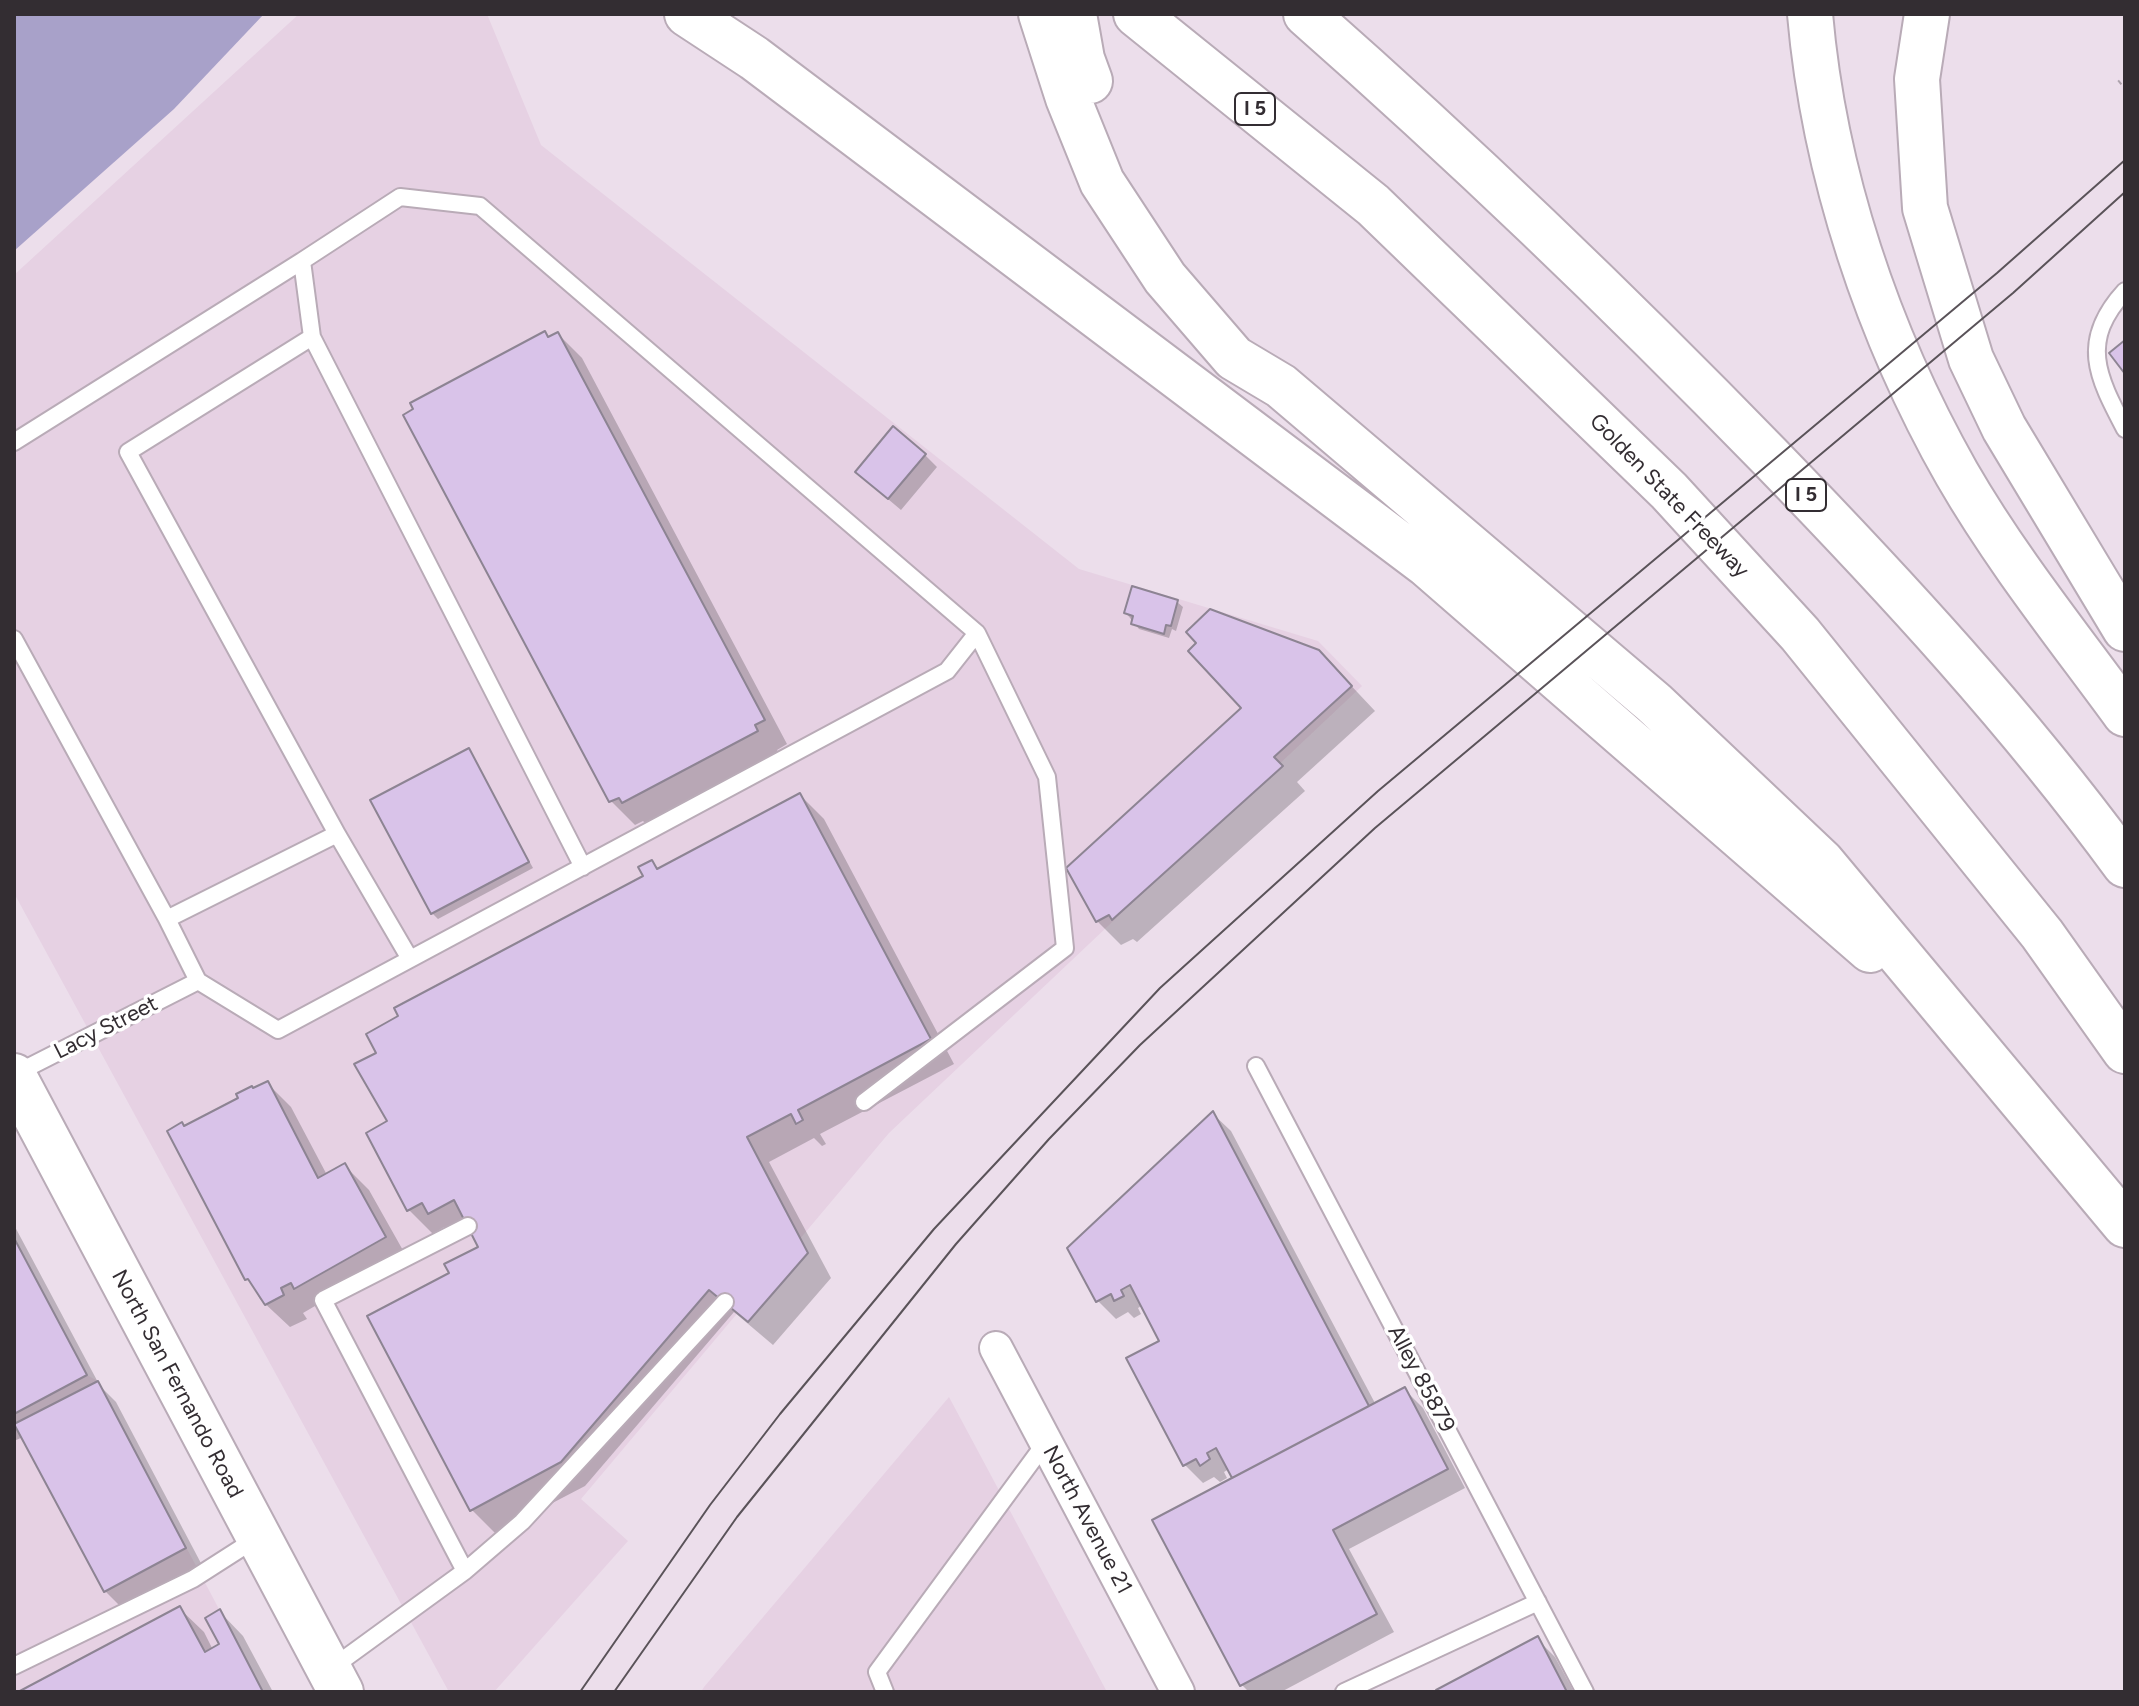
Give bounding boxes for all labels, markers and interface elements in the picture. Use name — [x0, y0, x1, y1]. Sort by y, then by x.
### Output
road number: I 5 — [1235, 93, 1275, 125]
street label: Golden State Freeway — [1584, 408, 1754, 584]
road number: I 5 — [1786, 479, 1826, 511]
street label: Lacy Street — [50, 991, 162, 1065]
street label: North San Fernando Road — [106, 1265, 248, 1503]
street label: Alley 85879 — [1382, 1321, 1460, 1437]
street label: North Avenue 21 — [1037, 1441, 1137, 1599]

